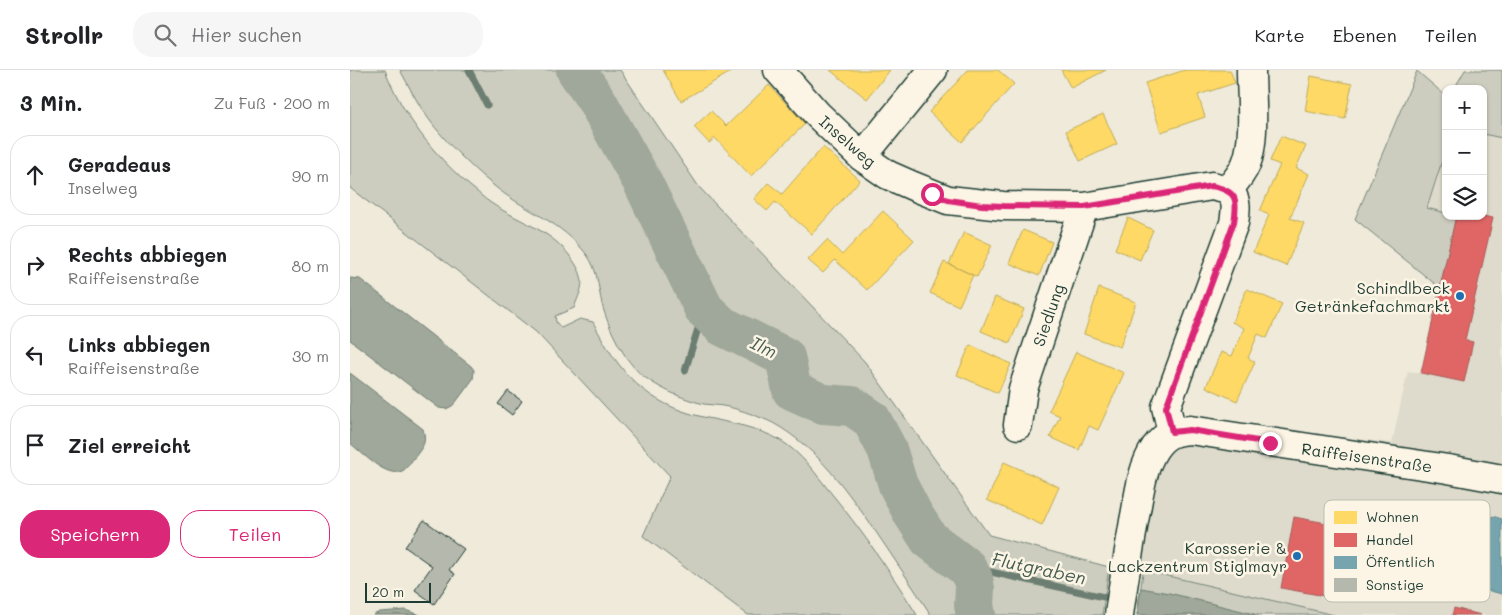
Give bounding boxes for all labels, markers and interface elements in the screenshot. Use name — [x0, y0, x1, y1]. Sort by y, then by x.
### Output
search box — [133, 12, 483, 57]
text: Strollr — [25, 19, 103, 50]
icon: search — [151, 21, 179, 49]
text: Hier suchen — [191, 22, 302, 47]
text: Karte — [1254, 23, 1305, 47]
text: Ebenen — [1333, 23, 1397, 47]
text: Teilen — [1425, 23, 1477, 47]
map controls — [1442, 85, 1487, 220]
button: + — [1442, 85, 1487, 130]
text: 3 Min. — [20, 89, 83, 116]
text: Zu Fuß · 200 m — [214, 92, 330, 113]
street label: Inselweg — [815, 110, 881, 172]
button: − — [1442, 130, 1487, 175]
text: Geradeaus — [68, 152, 171, 177]
icon: ahead — [21, 161, 49, 189]
text: 90 m — [292, 165, 329, 186]
button: layers — [1442, 175, 1487, 220]
text: Inselweg — [68, 177, 137, 198]
route start — [921, 183, 944, 206]
text: Rechts abbiegen — [68, 242, 227, 267]
icon: right — [21, 251, 49, 279]
text: 80 m — [292, 255, 329, 276]
text: Raiffeisenstraße — [68, 267, 200, 288]
place label: Schindlbeck Getränkefachmarkt — [1295, 277, 1450, 316]
street label: Siedlung — [1028, 281, 1068, 349]
marker: Schindlbeck Getränkefachmarkt — [1454, 290, 1466, 302]
water label: Ilm — [747, 330, 781, 364]
text: Links abbiegen — [68, 332, 210, 357]
icon: left — [21, 341, 49, 369]
text: 30 m — [292, 345, 329, 366]
text: Raiffeisenstraße — [68, 357, 200, 378]
icon: arrive — [21, 431, 49, 459]
route end — [1259, 432, 1282, 455]
text: Ziel erreicht — [68, 433, 191, 458]
street label: Raiffeisenstraße — [1300, 437, 1434, 477]
legend — [1324, 500, 1490, 602]
text: Wohnen — [1366, 507, 1419, 526]
button: Speichern — [20, 510, 170, 558]
button: Teilen — [180, 510, 330, 558]
text: Handel — [1366, 530, 1414, 549]
place label: Karosserie & Lackzentrum Stiglmayr — [1108, 537, 1287, 576]
water label: Flutgraben — [990, 546, 1088, 590]
marker: Karosserie & Lackzentrum Stiglmayr — [1291, 550, 1303, 562]
text: Öffentlich — [1366, 552, 1435, 571]
text: Sonstige — [1366, 575, 1424, 594]
scale bar — [365, 580, 431, 603]
text: 20 m — [372, 582, 404, 601]

